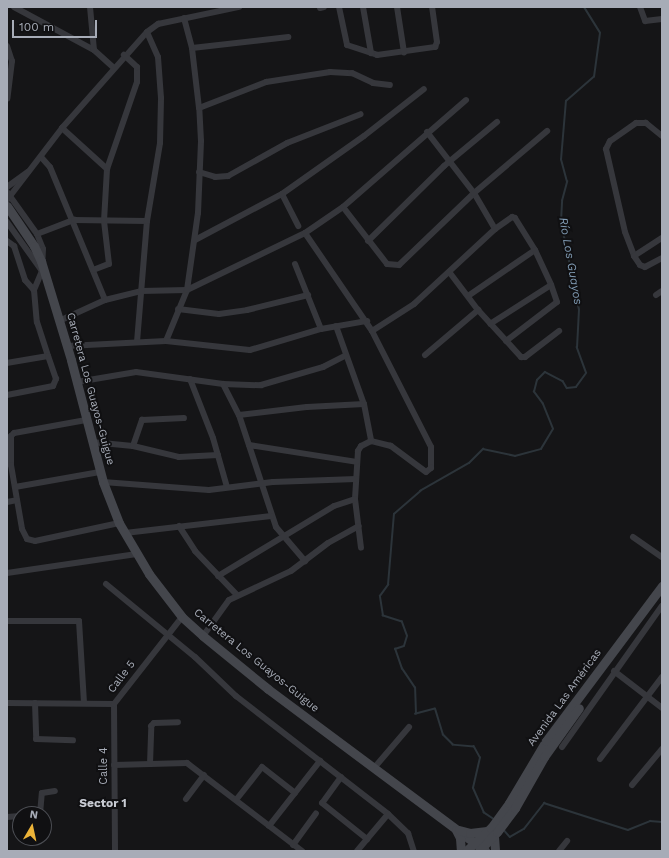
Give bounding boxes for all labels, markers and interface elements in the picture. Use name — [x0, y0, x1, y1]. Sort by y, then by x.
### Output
scale bar — [14, 12, 99, 38]
text: 100 m — [19, 20, 54, 34]
water label: Río Los Guayos — [555, 216, 585, 306]
street label: Carretera Los Guayos-Guigue — [63, 311, 117, 467]
street label: Carretera Los Guayos-Guigue — [191, 606, 321, 716]
street label: Avenida Las Américas — [525, 647, 605, 749]
street label: Calle 5 — [106, 658, 138, 696]
street label: Calle 4 — [97, 747, 111, 785]
district label: Sector 1 — [79, 797, 127, 811]
north arrow — [12, 806, 52, 846]
text: N — [29, 808, 39, 822]

